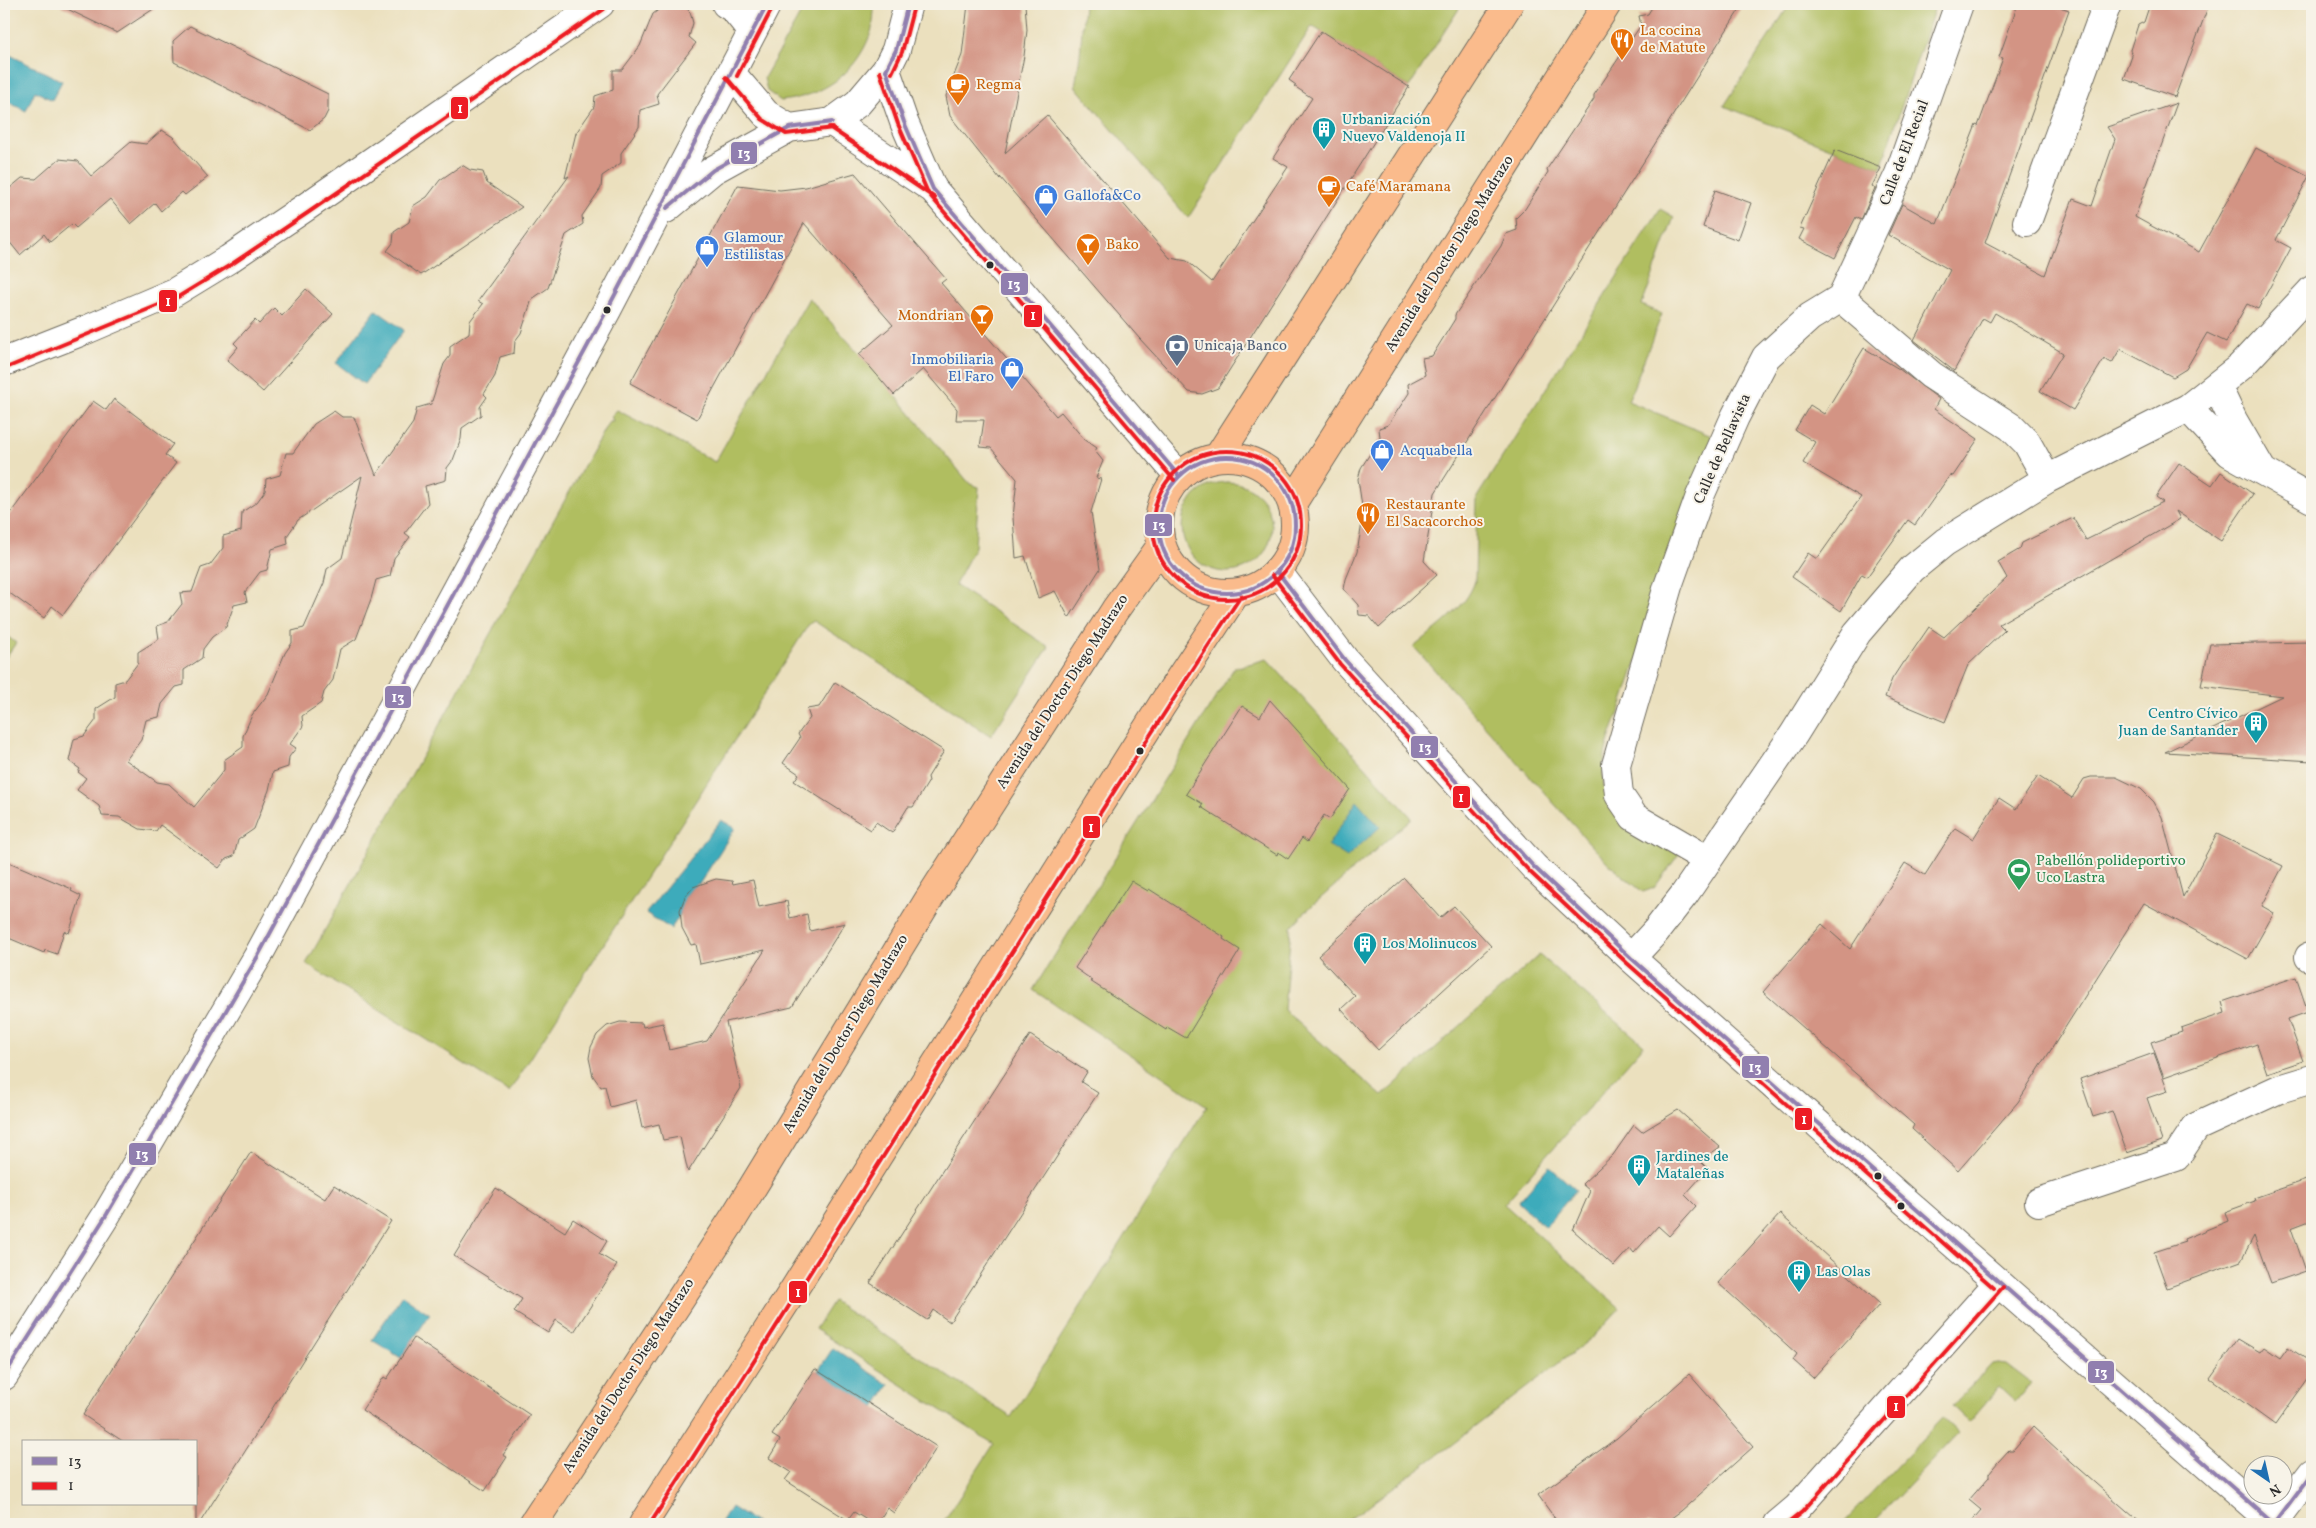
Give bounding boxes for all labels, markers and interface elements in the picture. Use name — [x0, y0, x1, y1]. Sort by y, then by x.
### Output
place label: La cocina de Matute — [1640, 21, 1706, 59]
restaurant icon: La cocina de Matute — [1609, 27, 1635, 61]
cafe icon: Regma — [945, 72, 971, 106]
place label: Regma — [976, 75, 1021, 96]
line badge: 1 — [450, 96, 469, 120]
street label: Calle de El Recial — [1875, 97, 1935, 209]
text: 1 — [457, 100, 463, 119]
place label: Urbanización Nuevo Valdenoja II — [1342, 110, 1466, 148]
building icon: Urbanización Nuevo Valdenoja II — [1311, 116, 1337, 150]
line badge: 13 — [730, 141, 758, 165]
text: 13 — [738, 145, 750, 164]
street label: Avenida del Doctor Diego Madrazo — [1381, 152, 1519, 356]
cafe icon: Café Maramana — [1316, 174, 1342, 208]
place label: Café Maramana — [1346, 177, 1451, 198]
shop icon: Gallofa&Co — [1033, 183, 1059, 217]
place label: Gallofa&Co — [1064, 186, 1141, 207]
place label: Glamour Estilistas — [724, 228, 784, 266]
bar icon: Bako — [1075, 232, 1101, 266]
shop icon: Glamour Estilistas — [694, 234, 720, 268]
place label: Bako — [1106, 235, 1139, 256]
unlabelled marker — [985, 260, 995, 270]
line badge: 13 — [1000, 272, 1029, 296]
text: 13 — [1008, 276, 1020, 295]
line badge: 1 — [158, 289, 178, 313]
text: 1 — [165, 293, 171, 312]
bar icon: Mondrian — [969, 303, 995, 337]
line badge: 1 — [1023, 304, 1043, 328]
unlabelled marker — [602, 305, 612, 315]
place label: Mondrian — [898, 306, 964, 327]
text: 1 — [1030, 307, 1036, 326]
bank icon: Unicaja Banco — [1164, 333, 1190, 367]
place label: Unicaja Banco — [1194, 336, 1287, 357]
place label: Inmobiliaria El Faro — [911, 350, 994, 388]
shop icon: Inmobiliaria El Faro — [999, 356, 1025, 390]
street label: Calle de Bellavista — [1689, 390, 1757, 508]
shop icon: Acquabella — [1369, 438, 1395, 472]
place label: Acquabella — [1400, 441, 1473, 462]
place label: Restaurante El Sacacorchos — [1386, 495, 1483, 533]
restaurant icon: Restaurante El Sacacorchos — [1355, 501, 1381, 535]
line badge: 13 — [1144, 513, 1173, 537]
text: 13 — [1153, 517, 1165, 536]
street label: Avenida del Doctor Diego Madrazo — [992, 591, 1134, 793]
line badge: 13 — [384, 685, 412, 709]
text: 13 — [392, 689, 404, 708]
place label: Centro Cívico Juan de Santander — [2118, 704, 2238, 742]
building icon: Centro Cívico Juan de Santander — [2243, 710, 2269, 744]
line badge: 13 — [1410, 735, 1439, 759]
text: 13 — [1419, 739, 1431, 758]
unlabelled marker — [1135, 746, 1145, 756]
line badge: 1 — [1452, 785, 1471, 809]
text: 1 — [1458, 789, 1464, 808]
line badge: 1 — [1082, 815, 1101, 839]
text: 1 — [1088, 819, 1094, 838]
place label: Pabellón polideportivo Uco Lastra — [2036, 851, 2186, 889]
sports icon: Pabellón polideportivo Uco Lastra — [2006, 857, 2032, 891]
street label: Avenida del Doctor Diego Madrazo — [778, 931, 914, 1137]
building icon: Los Molinucos — [1352, 931, 1378, 965]
place label: Los Molinucos — [1382, 934, 1477, 955]
line badge: 13 — [1741, 1055, 1770, 1079]
text: 13 — [1749, 1059, 1761, 1078]
line badge: 1 — [1794, 1107, 1813, 1131]
text: 1 — [1801, 1111, 1807, 1130]
line badge: 13 — [128, 1142, 157, 1166]
text: 13 — [136, 1146, 148, 1165]
place label: Jardines de Mataleñas — [1656, 1147, 1729, 1185]
building icon: Jardines de Mataleñas — [1626, 1153, 1652, 1187]
unlabelled marker — [1873, 1171, 1883, 1181]
unlabelled marker — [1896, 1201, 1906, 1211]
building icon: Las Olas — [1786, 1259, 1812, 1293]
place label: Las Olas — [1816, 1262, 1871, 1283]
street label: Avenida del Doctor Diego Madrazo — [558, 1275, 700, 1477]
line badge: 1 — [788, 1280, 808, 1304]
text: 1 — [795, 1284, 801, 1303]
line badge: 13 — [2087, 1360, 2115, 1384]
text: 13 — [2095, 1364, 2107, 1383]
line badge: 1 — [1886, 1395, 1906, 1419]
text: 1 — [1893, 1398, 1899, 1417]
legend — [22, 1440, 198, 1506]
text: 13 — [68, 1452, 82, 1473]
north arrow — [2244, 1456, 2294, 1506]
text: 1 — [68, 1476, 74, 1497]
text: N — [2265, 1479, 2284, 1500]

